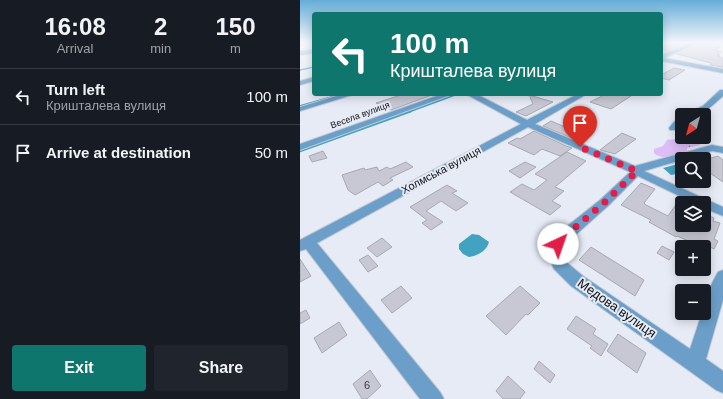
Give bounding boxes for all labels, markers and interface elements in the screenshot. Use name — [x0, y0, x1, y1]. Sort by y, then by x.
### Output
text: 16:08 — [44, 13, 106, 40]
text: 2 — [154, 13, 167, 40]
text: 150 — [216, 13, 256, 40]
icon: left — [324, 28, 376, 80]
text: 100 m — [390, 28, 469, 59]
text: Arrival — [57, 41, 94, 56]
text: min — [150, 41, 171, 56]
text: m — [230, 41, 241, 56]
text: Кришталева вулиця — [390, 61, 556, 81]
text: Turn left — [46, 81, 105, 98]
icon: left — [12, 86, 34, 108]
text: 100 m — [246, 88, 288, 105]
text: Кришталева вулиця — [46, 98, 166, 113]
street label: Весела вулиця — [329, 100, 391, 130]
pin — [563, 106, 597, 147]
north arrow — [675, 108, 711, 144]
map controls — [675, 108, 711, 320]
icon: arrive — [569, 112, 591, 134]
icon: arrive — [12, 142, 34, 164]
text: Arrive at destination — [46, 144, 191, 161]
text: 50 m — [255, 144, 288, 161]
street label: Холмська вулиця — [399, 144, 483, 196]
button: search — [675, 152, 711, 188]
button: layers — [675, 196, 711, 232]
position arrow — [537, 223, 579, 265]
button: + — [675, 240, 711, 276]
street label: Медова вулиця — [575, 275, 659, 341]
button: − — [675, 284, 711, 320]
button: Exit — [12, 345, 146, 391]
button: Share — [154, 345, 288, 391]
house number: 6 — [364, 379, 370, 391]

